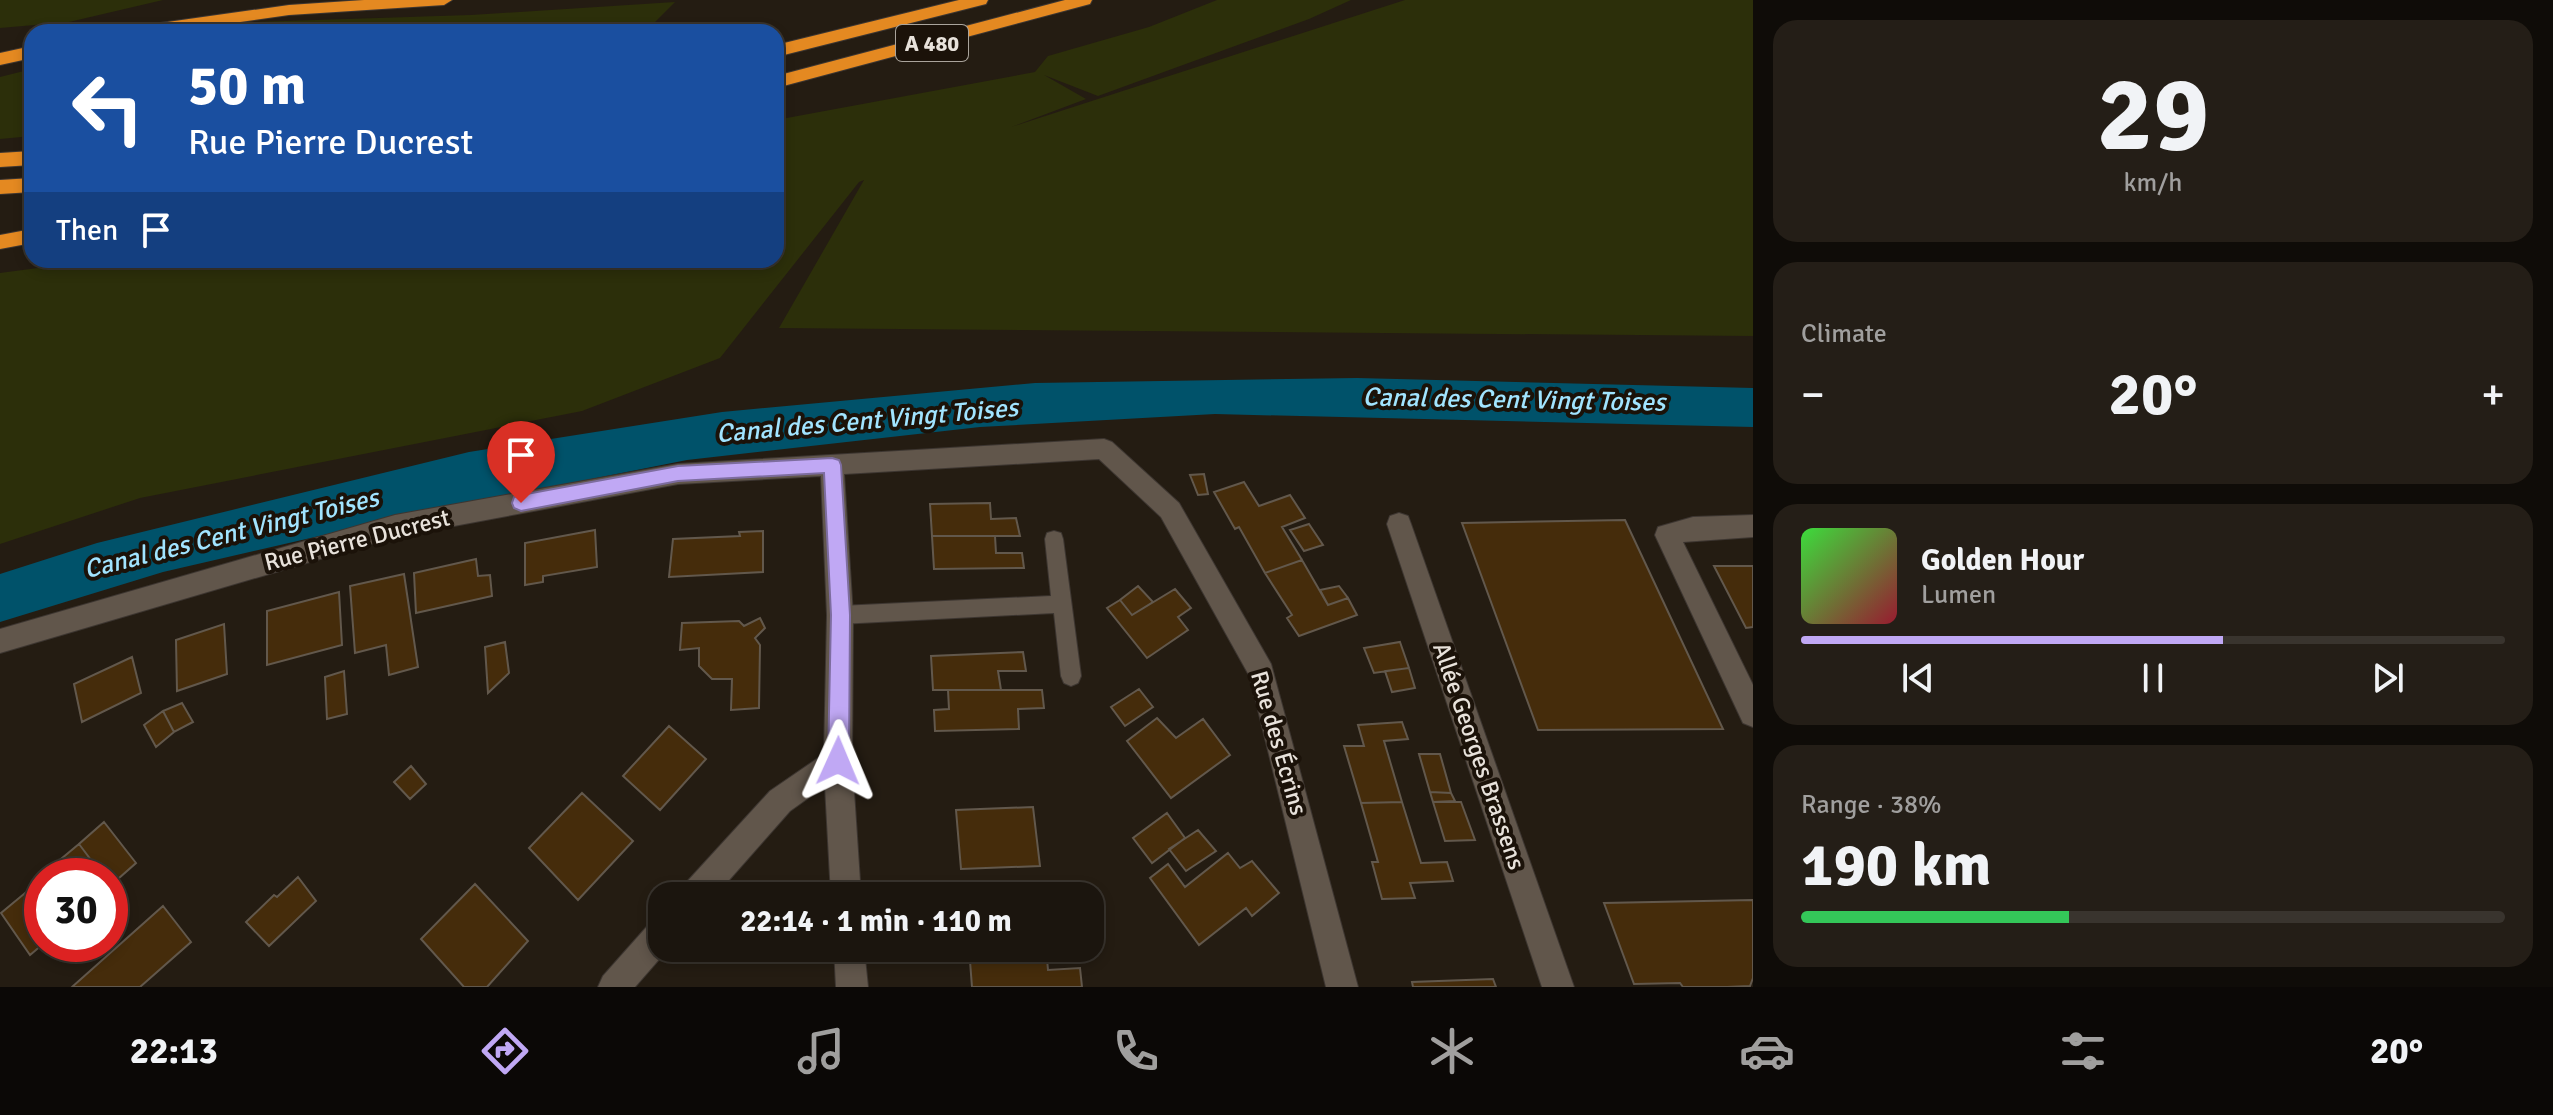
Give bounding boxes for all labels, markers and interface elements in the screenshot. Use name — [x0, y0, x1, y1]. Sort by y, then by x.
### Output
road number: A 480 — [896, 25, 968, 61]
text: 50 m — [188, 51, 306, 120]
text: 29 — [2097, 51, 2209, 179]
icon: left — [56, 56, 160, 160]
text: Rue Pierre Ducrest — [188, 120, 473, 165]
text: km/h — [2124, 167, 2182, 199]
icon: arrive — [134, 208, 178, 252]
text: Then — [56, 212, 118, 249]
text: Climate — [1801, 318, 1887, 350]
text: 20° — [2109, 358, 2197, 432]
text: − — [1801, 368, 1825, 422]
text: + — [2481, 368, 2505, 422]
water label: Canal des Cent Vingt Toises — [1362, 381, 1668, 419]
water label: Canal des Cent Vingt Toises — [715, 392, 1022, 450]
pin — [487, 421, 555, 503]
icon: arrive — [499, 433, 543, 477]
water label: Canal des Cent Vingt Toises — [81, 481, 384, 586]
street label: Rue Pierre Ducrest — [261, 502, 453, 578]
text: Golden Hour — [1921, 542, 2084, 579]
text: Lumen — [1921, 579, 1996, 611]
street label: Allée Georges Brassens — [1426, 639, 1532, 873]
icon: previous — [1896, 656, 1940, 700]
icon: pause — [2131, 656, 2175, 700]
icon: next — [2366, 656, 2410, 700]
street label: Rue des Écrins — [1244, 667, 1314, 819]
position arrow — [796, 719, 880, 803]
text: Range · 38% — [1801, 789, 1942, 821]
text: 190 km — [1801, 829, 1991, 903]
speed limit sign: 30 — [24, 858, 128, 962]
text: 22:14 · 1 min · 110 m — [740, 903, 1012, 940]
icon: directions — [477, 1023, 533, 1079]
icon: music — [793, 1023, 849, 1079]
icon: phone — [1108, 1023, 1164, 1079]
icon: climate — [1424, 1023, 1480, 1079]
icon: car — [1739, 1023, 1795, 1079]
icon: filters — [2055, 1023, 2111, 1079]
text: 22:13 — [130, 1029, 218, 1074]
text: 20° — [2370, 1029, 2423, 1074]

